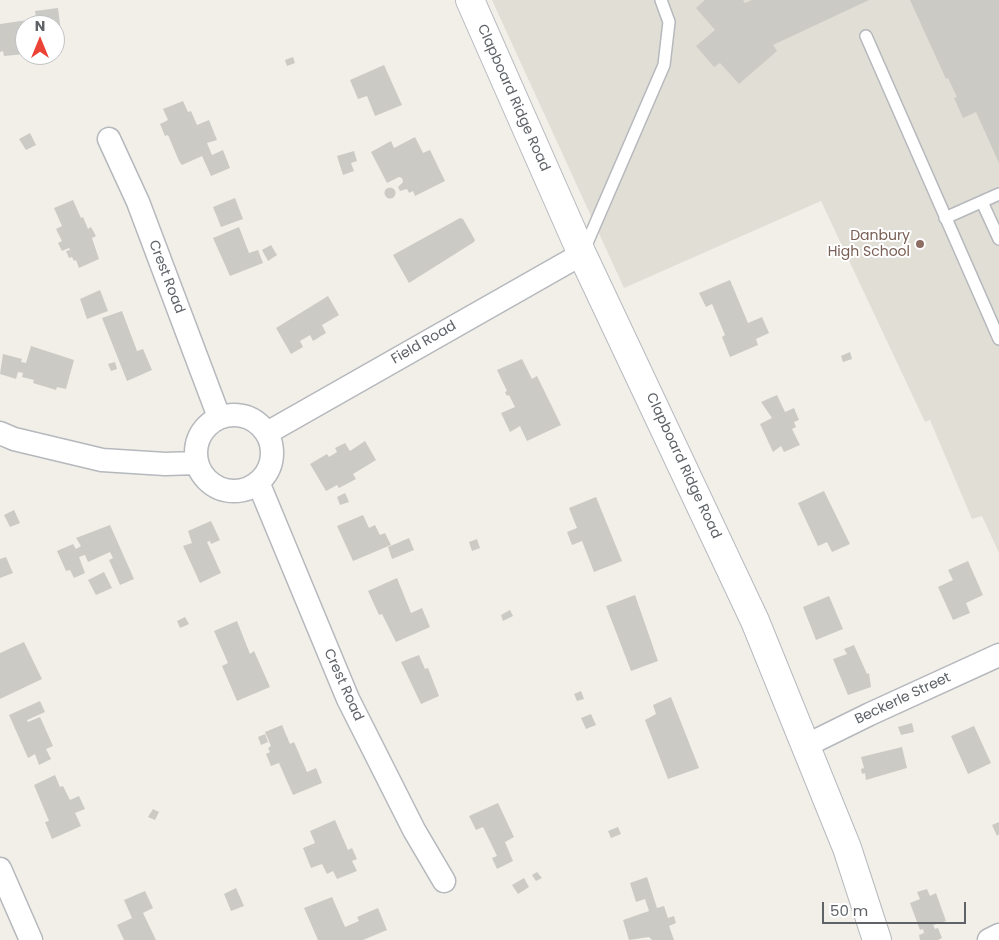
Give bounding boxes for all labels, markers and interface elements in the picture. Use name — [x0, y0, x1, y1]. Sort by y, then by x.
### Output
north arrow — [15, 15, 65, 65]
text: N — [35, 16, 45, 36]
street label: Clapboard Ridge Road — [473, 22, 553, 174]
place label: Danbury High School — [828, 228, 910, 260]
street label: Crest Road — [144, 238, 188, 316]
marker: Danbury High School — [914, 238, 926, 250]
street label: Field Road — [389, 318, 459, 368]
street label: Clapboard Ridge Road — [642, 390, 724, 542]
street label: Crest Road — [320, 646, 366, 724]
street label: Beckerle Street — [852, 669, 954, 729]
scale bar — [824, 892, 968, 924]
text: 50 m — [830, 900, 868, 921]

